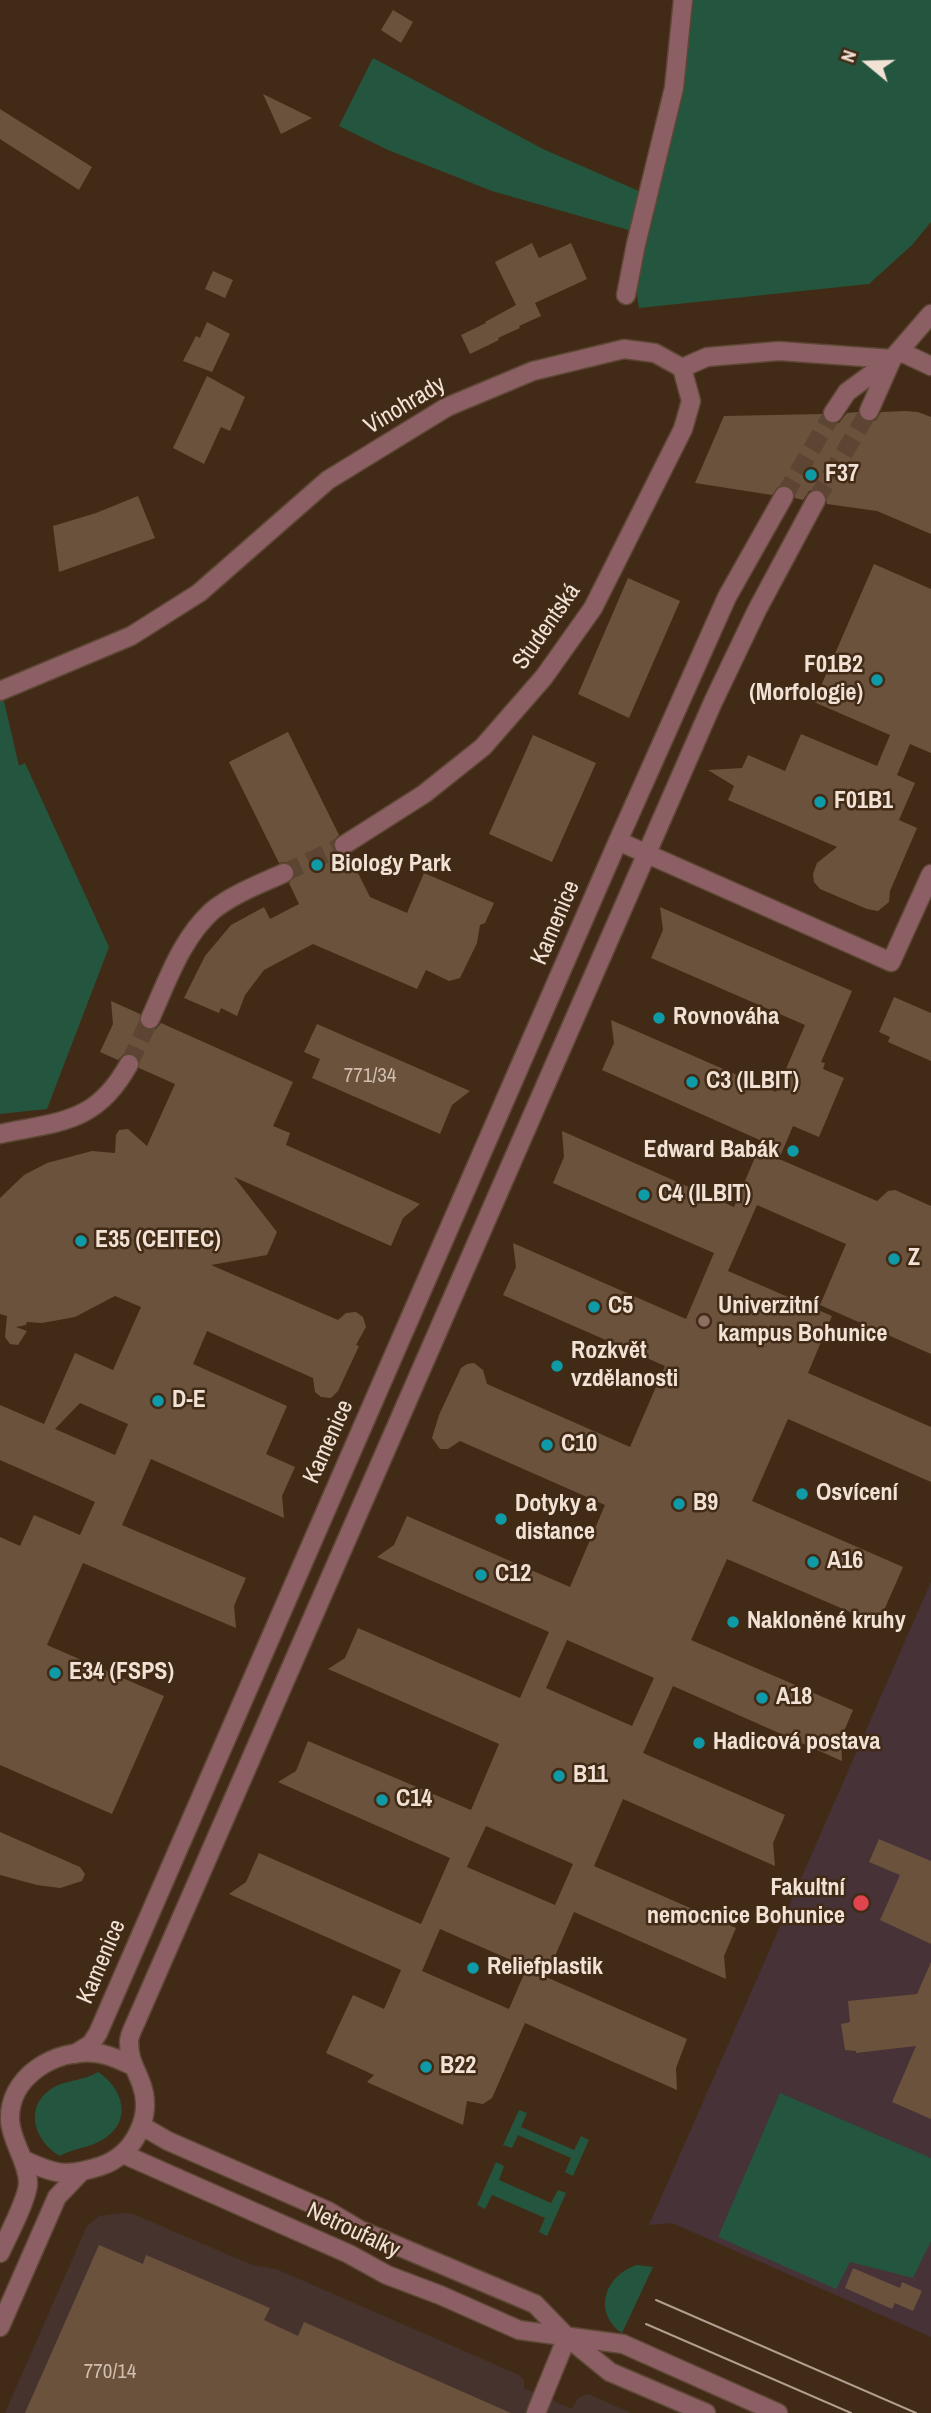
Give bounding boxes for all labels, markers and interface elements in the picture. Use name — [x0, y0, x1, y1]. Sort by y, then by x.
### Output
north arrow — [833, 28, 903, 98]
text: N — [834, 47, 862, 66]
street label: Vinohrady — [359, 371, 451, 441]
place label: F37 — [825, 461, 859, 489]
marker: F37 — [803, 467, 819, 483]
street label: Studentská — [507, 578, 587, 676]
place label: F01B2 (Morfologie) — [749, 652, 863, 708]
marker: F01B2 (Morfologie) — [869, 672, 885, 688]
place label: F01B1 — [834, 788, 893, 816]
marker: F01B1 — [812, 794, 828, 810]
place label: Biology Park — [331, 851, 451, 879]
marker: Biology Park — [309, 857, 325, 873]
street label: Kamenice — [525, 877, 587, 969]
place label: Rovnováha — [673, 1004, 779, 1032]
marker: Rovnováha — [651, 1010, 667, 1026]
house number: 771/34 — [344, 1063, 396, 1089]
place label: C3 (ILBIT) — [706, 1068, 799, 1096]
marker: C3 (ILBIT) — [684, 1074, 700, 1090]
place label: Edward Babák — [643, 1137, 779, 1165]
marker: Edward Babák — [785, 1143, 801, 1159]
place label: C4 (ILBIT) — [658, 1181, 751, 1209]
marker: C4 (ILBIT) — [636, 1187, 652, 1203]
place label: E35 (CEITEC) — [95, 1227, 221, 1255]
marker: E35 (CEITEC) — [73, 1233, 89, 1249]
place label: Z — [908, 1245, 920, 1273]
marker: Z — [886, 1251, 902, 1267]
place label: C5 — [608, 1293, 633, 1321]
place label: Univerzitní kampus Bohunice — [718, 1293, 888, 1349]
marker: C5 — [586, 1299, 602, 1315]
marker: Univerzitní kampus Bohunice — [696, 1313, 712, 1329]
place label: Rozkvět vzdělanosti — [571, 1338, 678, 1394]
marker: Rozkvět vzdělanosti — [549, 1358, 565, 1374]
place label: D-E — [172, 1387, 206, 1415]
marker: D-E — [150, 1393, 166, 1409]
street label: Kamenice — [298, 1396, 360, 1488]
place label: C10 — [561, 1431, 597, 1459]
marker: C10 — [539, 1437, 555, 1453]
place label: Osvícení — [816, 1480, 898, 1508]
marker: Osvícení — [794, 1486, 810, 1502]
place label: B9 — [693, 1490, 718, 1518]
place label: Dotyky a distance — [515, 1491, 597, 1547]
marker: B9 — [671, 1496, 687, 1512]
marker: Dotyky a distance — [493, 1511, 509, 1527]
place label: A16 — [827, 1548, 863, 1576]
marker: A16 — [805, 1554, 821, 1570]
place label: C12 — [495, 1561, 531, 1589]
marker: C12 — [473, 1567, 489, 1583]
place label: Nakloněné kruhy — [747, 1608, 906, 1636]
marker: Nakloněné kruhy — [725, 1614, 741, 1630]
place label: E34 (FSPS) — [69, 1659, 174, 1687]
marker: E34 (FSPS) — [47, 1665, 63, 1681]
place label: A18 — [776, 1684, 812, 1712]
marker: A18 — [754, 1690, 770, 1706]
place label: Hadicová postava — [713, 1729, 880, 1757]
marker: Hadicová postava — [691, 1735, 707, 1751]
place label: B11 — [573, 1762, 608, 1790]
marker: B11 — [551, 1768, 567, 1784]
place label: C14 — [396, 1786, 432, 1814]
marker: C14 — [374, 1792, 390, 1808]
place label: Fakultní nemocnice Bohunice — [647, 1875, 845, 1931]
marker: Fakultní nemocnice Bohunice — [851, 1893, 871, 1913]
street label: Kamenice — [71, 1916, 133, 2008]
place label: Reliefplastik — [487, 1954, 603, 1982]
marker: Reliefplastik — [465, 1960, 481, 1976]
place label: B22 — [440, 2053, 476, 2081]
marker: B22 — [418, 2059, 434, 2075]
street label: Netroufalky — [302, 2197, 404, 2265]
house number: 770/14 — [84, 2359, 136, 2385]

